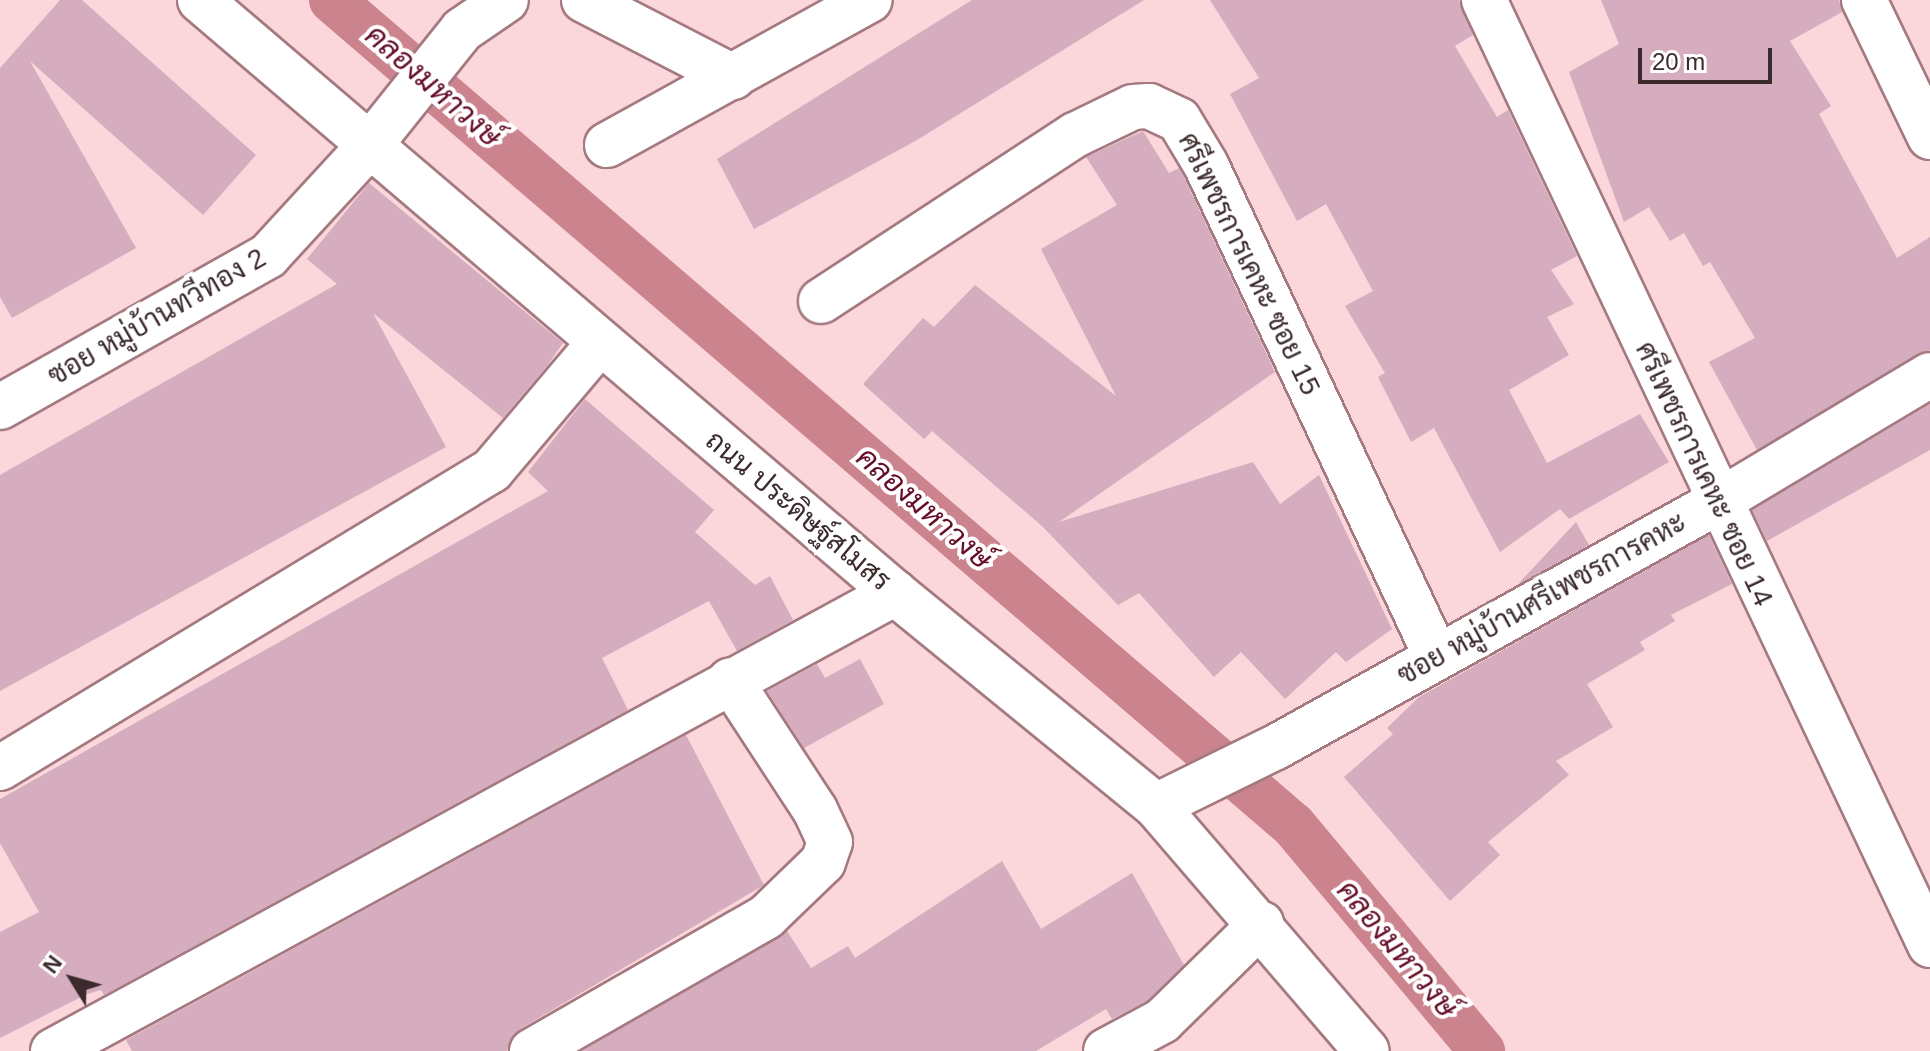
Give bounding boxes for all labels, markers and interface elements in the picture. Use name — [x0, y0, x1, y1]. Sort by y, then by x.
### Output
water label: คลองมหาวงษ์ — [358, 17, 508, 155]
scale bar — [1642, 32, 1776, 82]
text: 20 m — [1652, 48, 1705, 75]
street label: ศรีเพชรการเคหะ ซอย 15 — [1171, 127, 1327, 401]
street label: ซอย หมู่บ้านทวีทอง 2 — [42, 241, 272, 393]
street label: ศรีเพชรการเคหะ ซอย 14 — [1628, 337, 1780, 611]
street label: ถนน ประดิษฐ์สโมสร — [699, 424, 897, 598]
water label: คลองมหาวงษ์ — [849, 439, 999, 577]
street label: ซอย หมู่บ้านศรีเพชรการคหะ — [1392, 506, 1692, 692]
water label: คลองมหาวงษ์ — [1329, 873, 1465, 1025]
north arrow — [32, 939, 112, 1019]
text: N — [38, 950, 67, 978]

